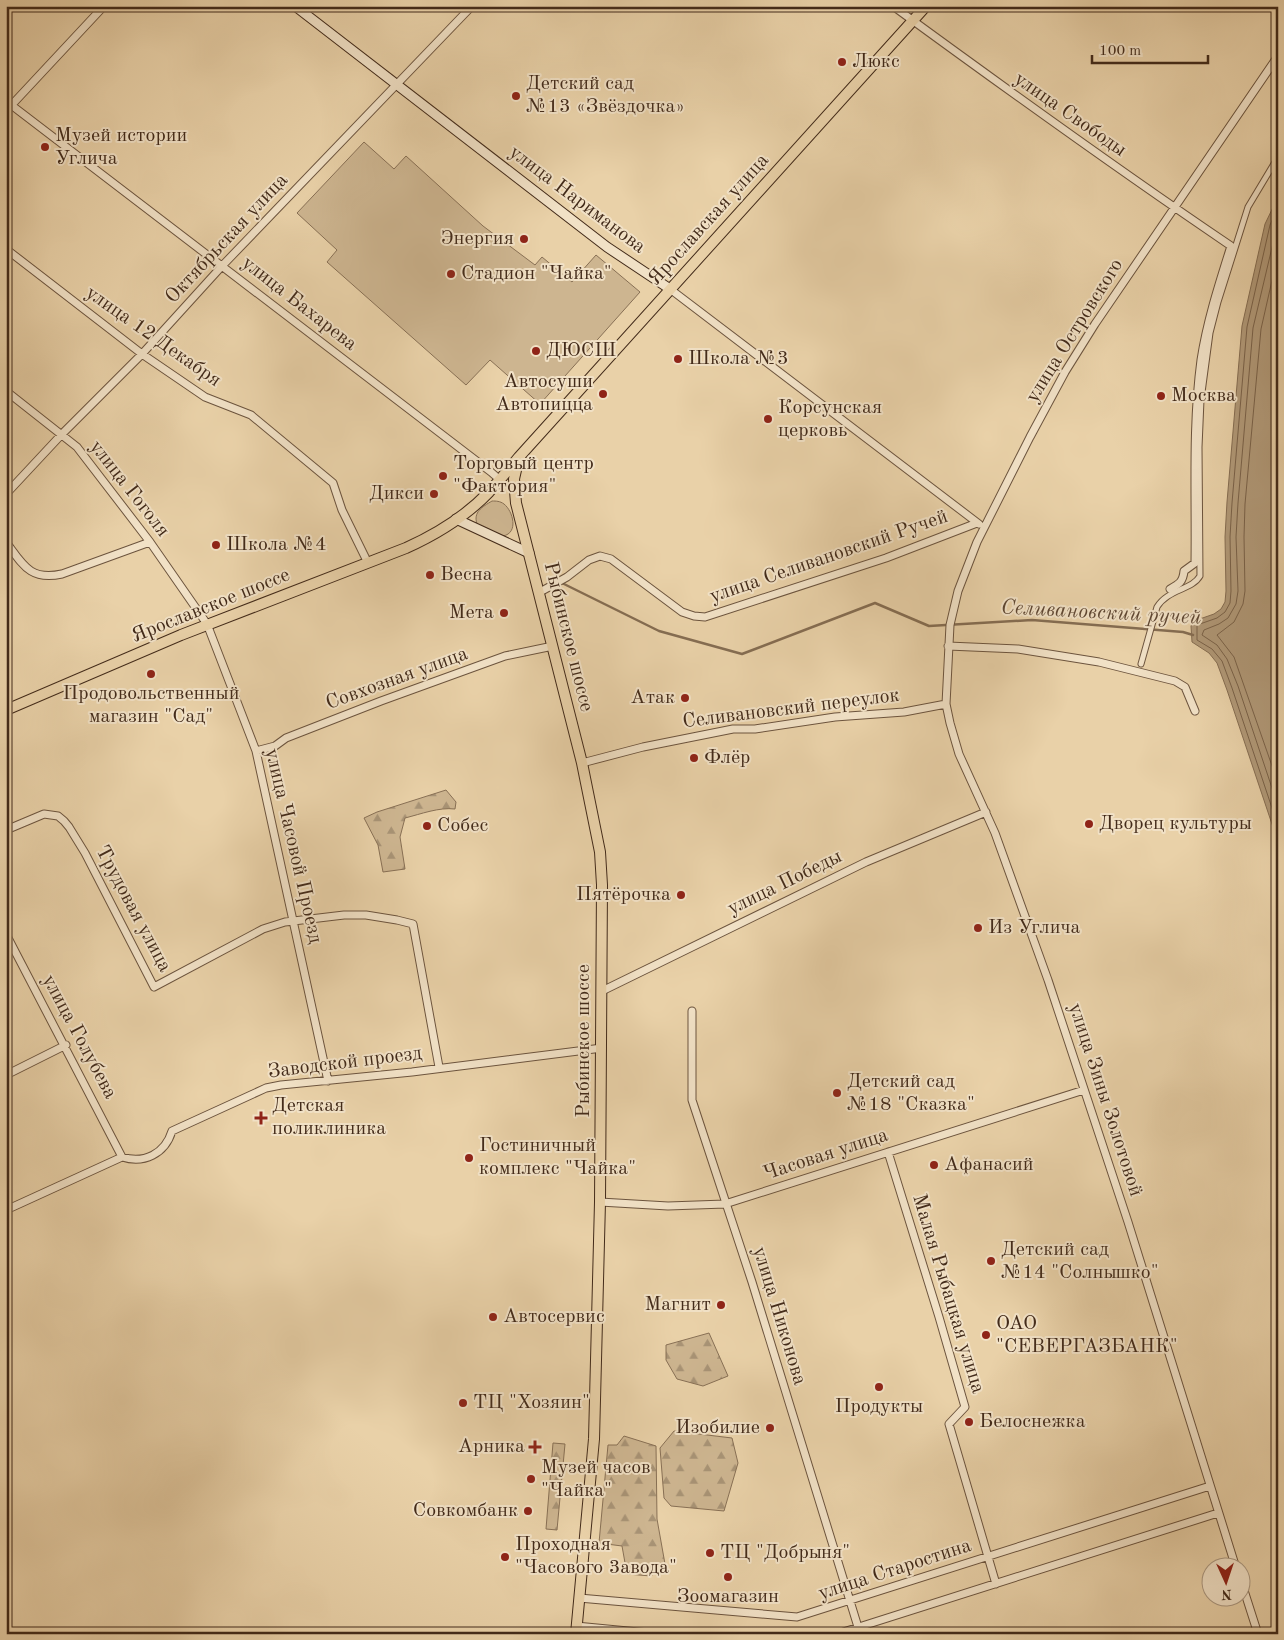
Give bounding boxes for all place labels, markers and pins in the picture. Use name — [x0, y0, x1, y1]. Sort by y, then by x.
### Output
place label: Люкс — [852, 52, 900, 72]
marker: Люкс — [836, 56, 848, 68]
place label: Детский сад №13 «Звёздочка» — [526, 74, 685, 117]
marker: Детский сад №13 «Звёздочка» — [510, 90, 522, 102]
place label: Музей истории Углича — [55, 126, 187, 169]
marker: Музей истории Углича — [39, 141, 51, 153]
place label: Энергия — [441, 229, 514, 249]
marker: Энергия — [518, 233, 530, 245]
place label: Стадион "Чайка" — [461, 264, 612, 284]
marker: Стадион "Чайка" — [445, 268, 457, 280]
place label: ДЮСШ — [546, 341, 616, 361]
marker: ДЮСШ — [530, 345, 542, 357]
place label: Школа №3 — [688, 349, 789, 369]
marker: Школа №3 — [672, 353, 684, 365]
place label: Автосуши Автопицца — [495, 372, 593, 415]
place label: Москва — [1171, 386, 1236, 406]
marker: Автосуши Автопицца — [597, 388, 609, 400]
marker: Москва — [1155, 390, 1167, 402]
place label: Корсунская церковь — [778, 398, 882, 441]
marker: Корсунская церковь — [762, 413, 774, 425]
place label: Торговый центр "Фактория" — [453, 454, 594, 497]
marker: Торговый центр "Фактория" — [437, 470, 449, 482]
place label: Дикси — [369, 484, 424, 504]
marker: Дикси — [428, 488, 440, 500]
place label: Школа №4 — [226, 535, 327, 555]
marker: Школа №4 — [210, 539, 222, 551]
place label: Весна — [440, 565, 493, 585]
marker: Весна — [424, 569, 436, 581]
place label: Мета — [449, 603, 494, 623]
marker: Мета — [498, 607, 510, 619]
marker: Продовольственный магазин "Сад" — [145, 668, 157, 680]
place label: Продовольственный магазин "Сад" — [63, 684, 239, 727]
place label: Атак — [630, 688, 675, 708]
marker: Атак — [679, 692, 691, 704]
place label: Флёр — [704, 748, 750, 768]
marker: Флёр — [688, 752, 700, 764]
place label: Дворец культуры — [1099, 814, 1252, 834]
place label: Собес — [437, 816, 488, 836]
marker: Дворец культуры — [1083, 818, 1095, 830]
marker: Собес — [421, 820, 433, 832]
place label: Пятёрочка — [576, 885, 671, 905]
marker: Пятёрочка — [675, 889, 687, 901]
place label: Из Углича — [988, 918, 1080, 938]
marker: Из Углича — [972, 922, 984, 934]
place label: Детский сад №18 "Сказка" — [847, 1072, 975, 1115]
marker: Детский сад №18 "Сказка" — [831, 1087, 843, 1099]
place label: Детская поликлиника — [272, 1096, 386, 1139]
marker: Детская поликлиника — [254, 1111, 268, 1125]
place label: Гостиничный комплекс "Чайка" — [479, 1136, 636, 1179]
marker: Гостиничный комплекс "Чайка" — [463, 1152, 475, 1164]
place label: Афанасий — [944, 1155, 1034, 1175]
marker: Афанасий — [928, 1159, 940, 1171]
place label: Детский сад №14 "Солнышко" — [1001, 1240, 1159, 1283]
marker: Детский сад №14 "Солнышко" — [985, 1255, 997, 1267]
place label: Магнит — [644, 1295, 711, 1315]
marker: Магнит — [715, 1299, 727, 1311]
place label: Автосервис — [503, 1307, 605, 1327]
marker: Автосервис — [487, 1311, 499, 1323]
place label: ОАО "СЕВЕРГАЗБАНК" — [996, 1314, 1178, 1357]
marker: ОАО "СЕВЕРГАЗБАНК" — [980, 1329, 992, 1341]
marker: Продукты — [873, 1381, 885, 1393]
place label: ТЦ "Хозяин" — [473, 1393, 590, 1413]
marker: ТЦ "Хозяин" — [457, 1397, 469, 1409]
place label: Продукты — [835, 1397, 923, 1417]
place label: Белоснежка — [979, 1412, 1086, 1432]
marker: Белоснежка — [963, 1416, 975, 1428]
place label: Изобилие — [675, 1418, 760, 1438]
marker: Изобилие — [764, 1422, 776, 1434]
place label: Арника — [458, 1437, 525, 1457]
marker: Арника — [529, 1441, 541, 1453]
place label: Музей часов "Чайка" — [541, 1458, 651, 1501]
marker: Музей часов "Чайка" — [525, 1473, 537, 1485]
place label: Совкомбанк — [413, 1501, 518, 1521]
marker: Совкомбанк — [522, 1505, 534, 1517]
place label: Проходная "Часового 3авода" — [515, 1535, 677, 1578]
place label: ТЦ "Добрыня" — [720, 1543, 850, 1563]
marker: ТЦ "Добрыня" — [704, 1547, 716, 1559]
marker: Проходная "Часового 3авода" — [499, 1551, 511, 1563]
marker: Зоомагазин — [722, 1571, 734, 1583]
place label: Зоомагазин — [677, 1587, 779, 1607]

